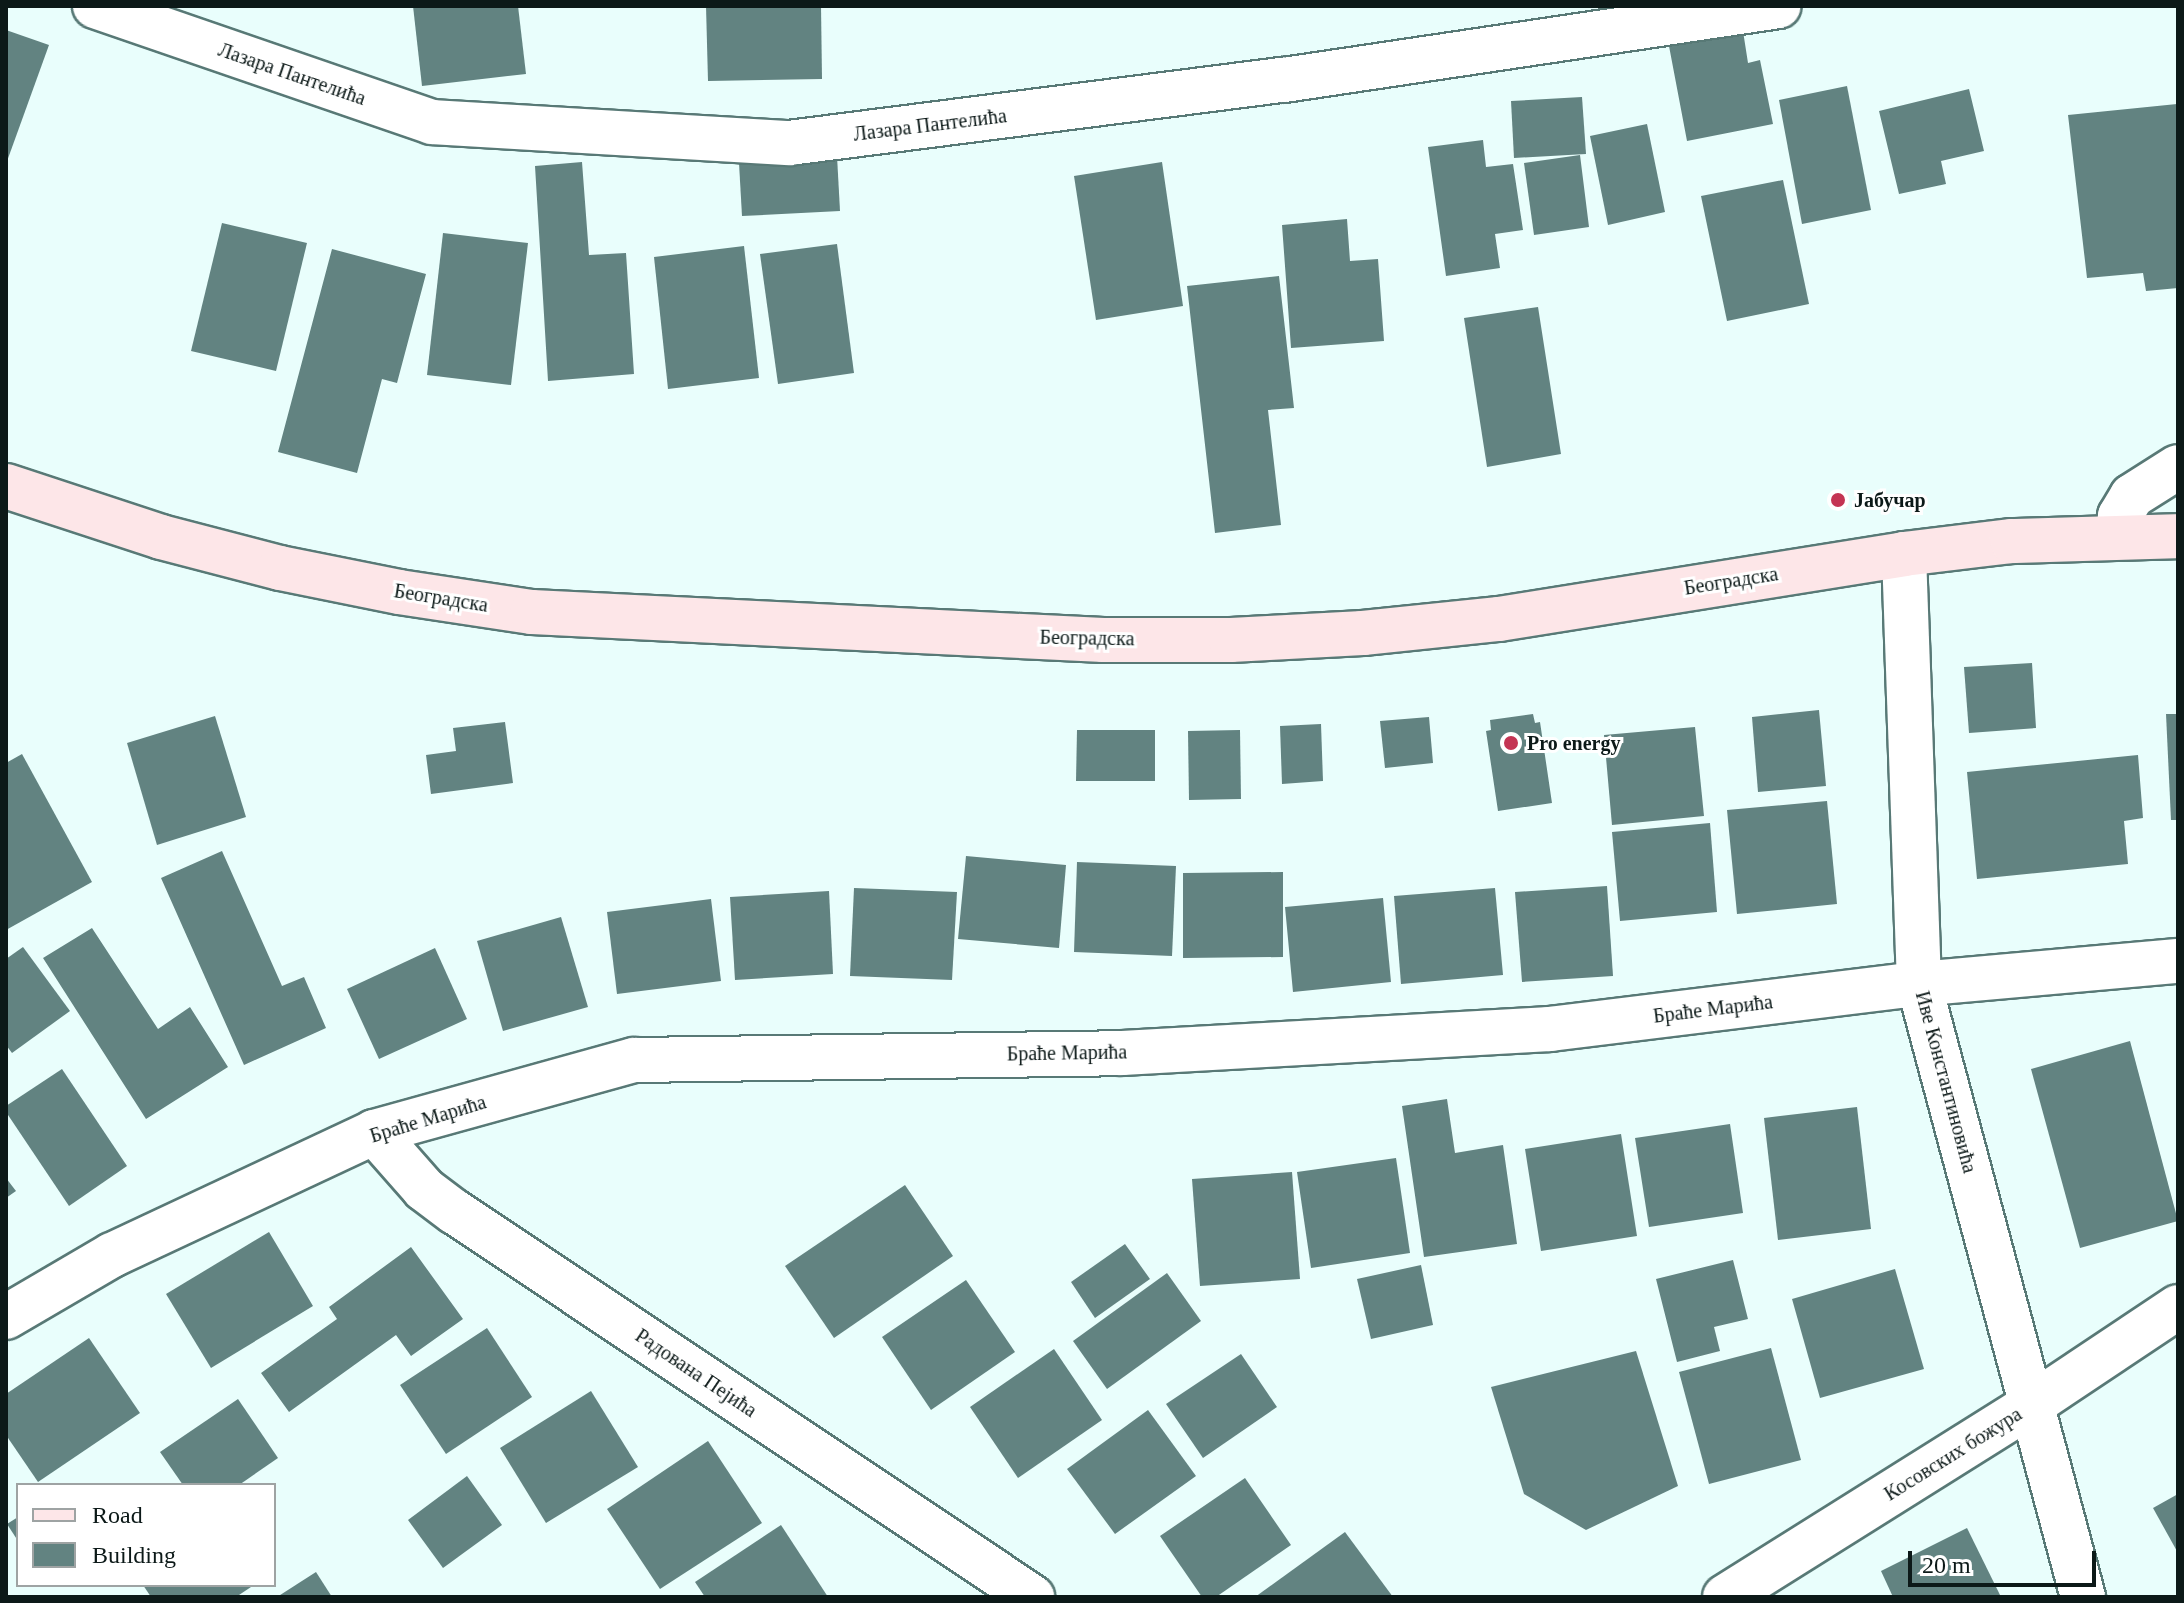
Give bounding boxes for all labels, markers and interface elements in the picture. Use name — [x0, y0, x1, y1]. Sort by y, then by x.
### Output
street label: Лазара Пантелића — [215, 38, 369, 110]
street label: Лазара Пантелића — [852, 104, 1008, 146]
place label: Јабучар — [1854, 488, 1926, 512]
marker: Јабучар — [1829, 491, 1847, 509]
street label: Београдска — [1682, 562, 1780, 600]
street label: Београдска — [392, 579, 490, 617]
street label: Београдска — [1039, 625, 1135, 651]
place label: Pro energy — [1527, 731, 1620, 755]
marker: Pro energy — [1502, 734, 1520, 752]
street label: Иве Константиновића — [1910, 988, 1982, 1176]
street label: Браће Марића — [1652, 990, 1774, 1028]
street label: Браће Марића — [1007, 1040, 1127, 1066]
street label: Браће Марића — [367, 1090, 489, 1148]
street label: Радована Пејића — [631, 1324, 761, 1422]
street label: Косовских божура — [1880, 1402, 2026, 1506]
legend — [16, 1483, 276, 1587]
text: Road — [92, 1502, 143, 1528]
scale bar — [1912, 1535, 2100, 1585]
text: Building — [92, 1542, 176, 1568]
text: 20 m — [1922, 1552, 1971, 1578]

